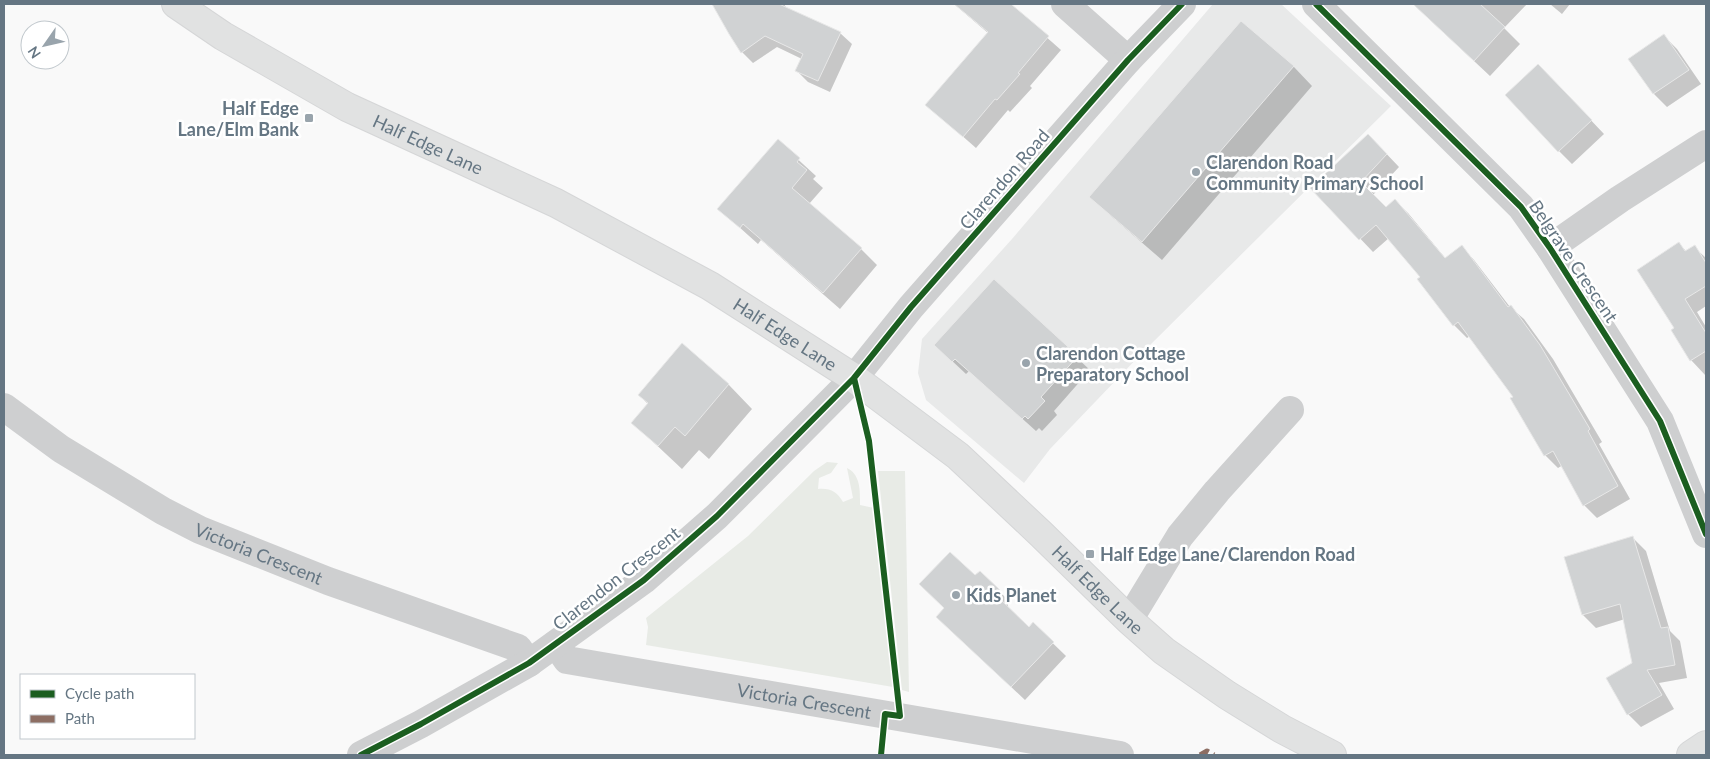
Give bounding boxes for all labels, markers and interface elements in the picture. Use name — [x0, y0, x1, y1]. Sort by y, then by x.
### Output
north arrow — [20, 20, 70, 70]
text: N — [24, 43, 44, 62]
place label: Half Edge Lane/Elm Bank — [178, 97, 299, 140]
street label: Half Edge Lane — [370, 110, 487, 179]
marker: Half Edge Lane/Elm Bank — [303, 112, 315, 124]
street label: Clarendon Road — [954, 124, 1054, 234]
place label: Clarendon Road Community Primary School — [1206, 151, 1424, 194]
marker: Clarendon Road Community Primary School — [1190, 166, 1202, 178]
street label: Belgrave Crescent — [1525, 196, 1623, 327]
street label: Half Edge Lane — [729, 293, 841, 375]
place label: Clarendon Cottage Preparatory School — [1036, 342, 1189, 385]
marker: Clarendon Cottage Preparatory School — [1020, 357, 1032, 369]
street label: Victoria Crescent — [191, 518, 327, 589]
street label: Clarendon Crescent — [548, 521, 685, 635]
street label: Half Edge Lane — [1048, 540, 1148, 639]
place label: Half Edge Lane/Clarendon Road — [1100, 543, 1355, 565]
marker: Half Edge Lane/Clarendon Road — [1084, 548, 1096, 560]
place label: Kids Planet — [966, 584, 1057, 606]
marker: Kids Planet — [950, 589, 962, 601]
legend — [20, 674, 195, 739]
street label: Victoria Crescent — [735, 678, 874, 723]
text: Cycle path — [65, 684, 134, 702]
text: Path — [65, 709, 95, 727]

